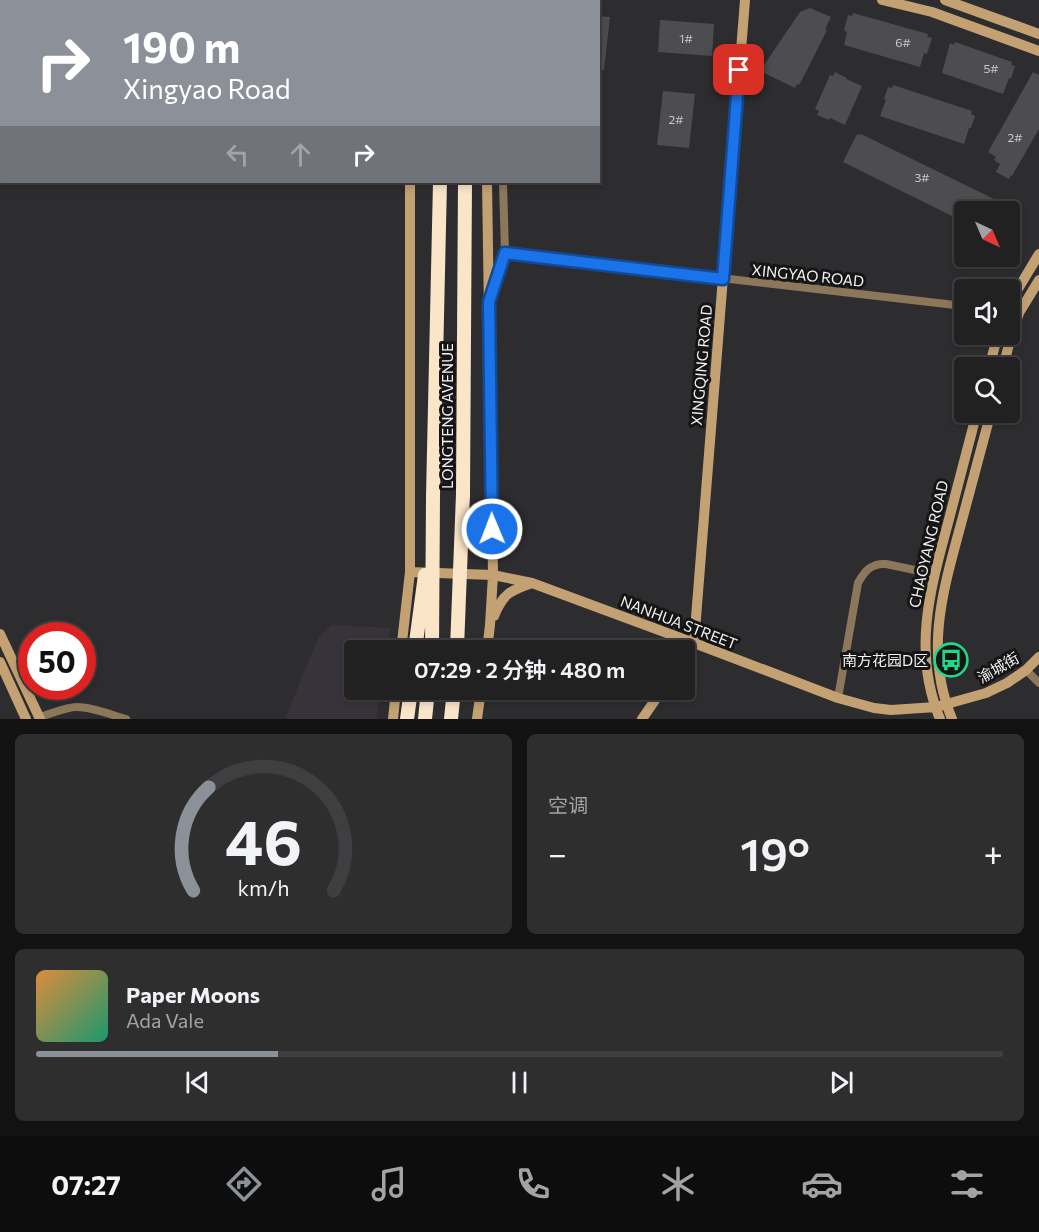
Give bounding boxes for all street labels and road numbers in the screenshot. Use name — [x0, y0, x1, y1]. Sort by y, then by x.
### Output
street label: XINGYAO ROAD — [751, 260, 865, 290]
street label: XINGQING ROAD — [687, 304, 715, 426]
street label: LONGTENG AVENUE — [438, 343, 456, 489]
street label: CHAOYANG ROAD — [905, 479, 951, 609]
street label: NANHUA STREET — [618, 591, 740, 653]
street label: 渝城街 — [974, 648, 1022, 686]

